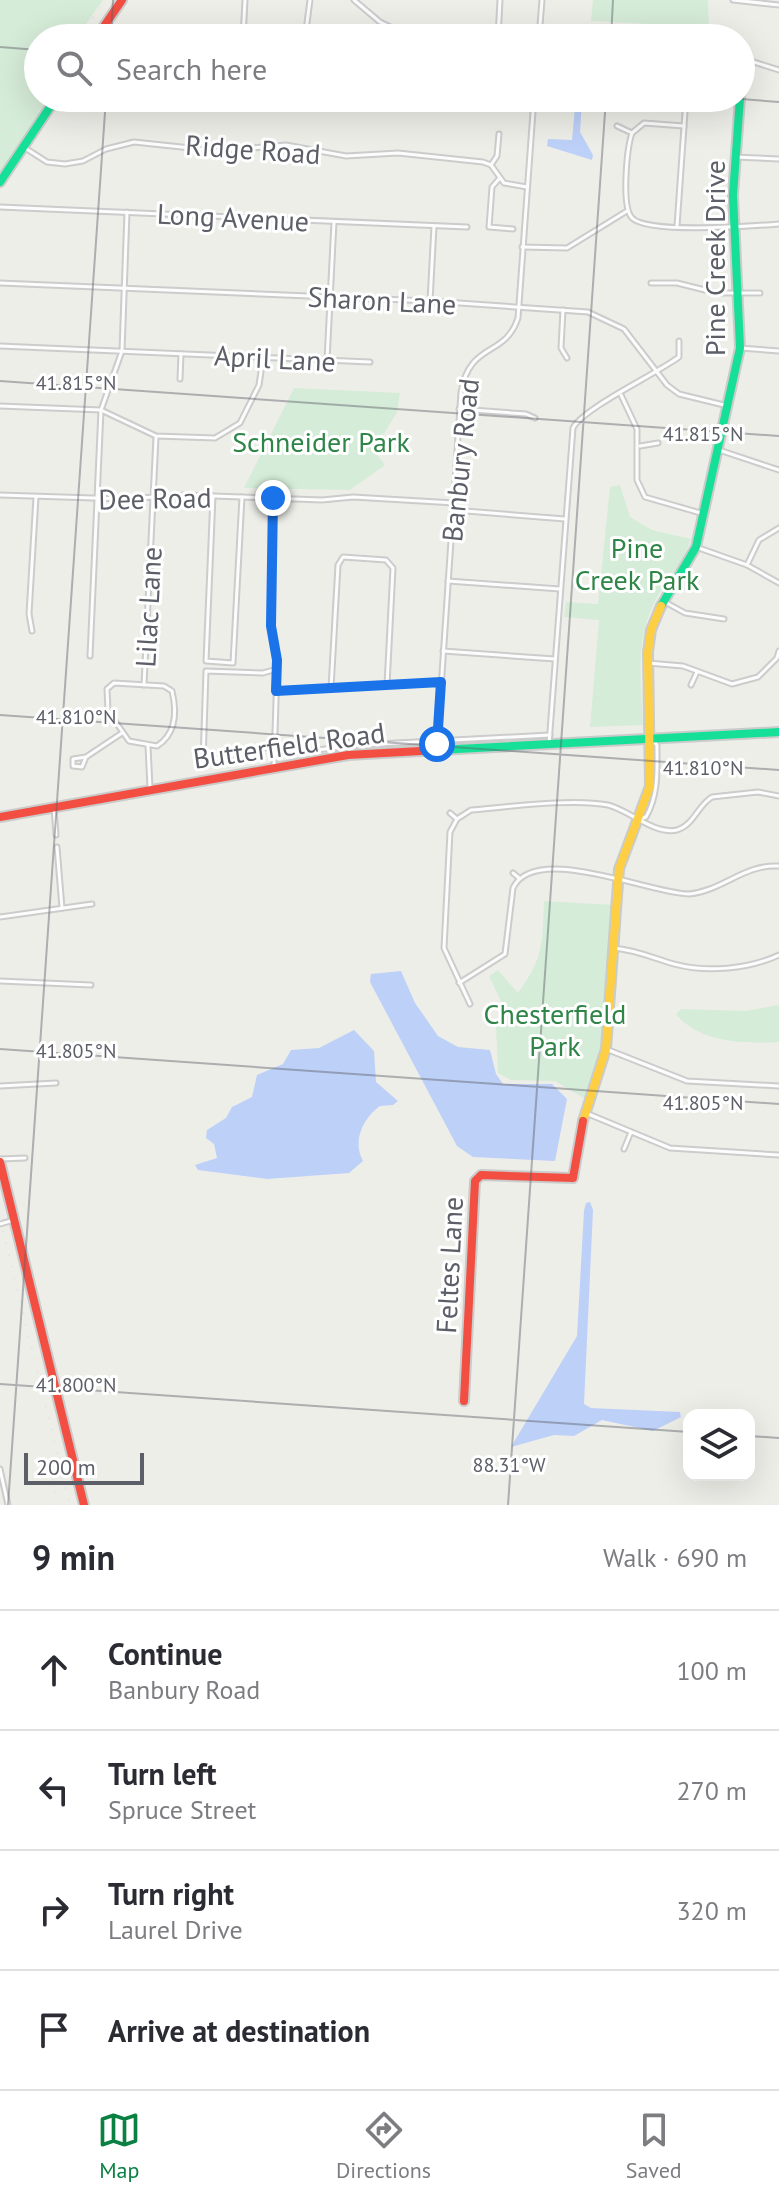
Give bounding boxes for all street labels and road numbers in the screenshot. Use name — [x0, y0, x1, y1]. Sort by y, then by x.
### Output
street label: Ridge Road — [184, 126, 322, 172]
street label: Pine Creek Drive — [696, 160, 733, 356]
street label: Long Avenue — [156, 195, 310, 239]
street label: Sharon Lane — [307, 278, 457, 322]
street label: April Lane — [213, 336, 337, 380]
street label: Banbury Road — [433, 376, 487, 544]
street label: Dee Road — [98, 479, 212, 517]
street label: Lilac Lane — [126, 546, 170, 668]
street label: Butterfield Road — [191, 713, 387, 777]
street label: Feltes Lane — [427, 1196, 471, 1334]

